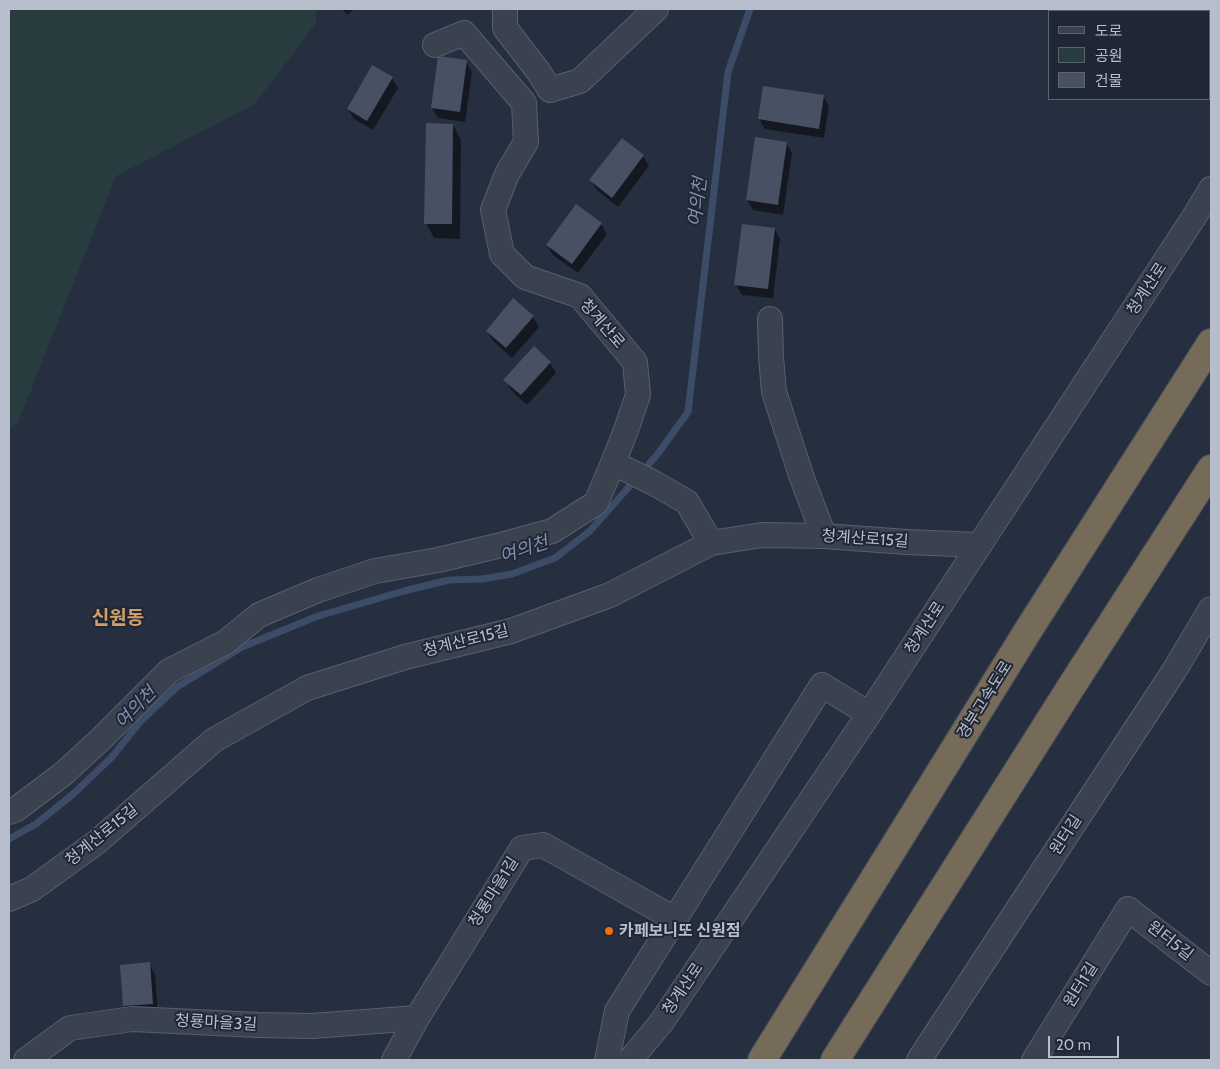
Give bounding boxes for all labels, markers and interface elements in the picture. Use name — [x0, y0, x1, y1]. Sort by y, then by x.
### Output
legend — [1048, 10, 1210, 100]
text: 도로 — [1095, 22, 1123, 40]
text: 공원 — [1095, 47, 1123, 65]
text: 건물 — [1095, 72, 1123, 90]
water label: 여의천 — [684, 176, 712, 228]
street label: 청계산로 — [1123, 259, 1171, 319]
street label: 청계산로 — [575, 295, 629, 353]
street label: 청계산로15길 — [821, 526, 909, 552]
water label: 여의천 — [497, 532, 551, 568]
street label: 청계산로 — [901, 598, 949, 658]
district label: 신원동 — [92, 607, 144, 629]
street label: 청계산로15길 — [421, 621, 511, 661]
street label: 경부고속도로 — [953, 657, 1017, 743]
water label: 여의천 — [111, 683, 161, 733]
street label: 청계산로15길 — [62, 800, 142, 870]
street label: 원터길 — [1046, 811, 1086, 859]
street label: 청룡마을1길 — [465, 853, 523, 931]
street label: 원터5길 — [1143, 917, 1197, 965]
place label: 카페보니또 신원점 — [619, 921, 740, 941]
marker: 카페보니또 신원점 — [603, 925, 615, 937]
street label: 청계산로 — [659, 959, 707, 1019]
street label: 원터1길 — [1060, 959, 1102, 1011]
street label: 청룡마을3길 — [174, 1011, 258, 1035]
scale bar — [1050, 1026, 1121, 1058]
text: 20 m — [1056, 1036, 1091, 1054]

